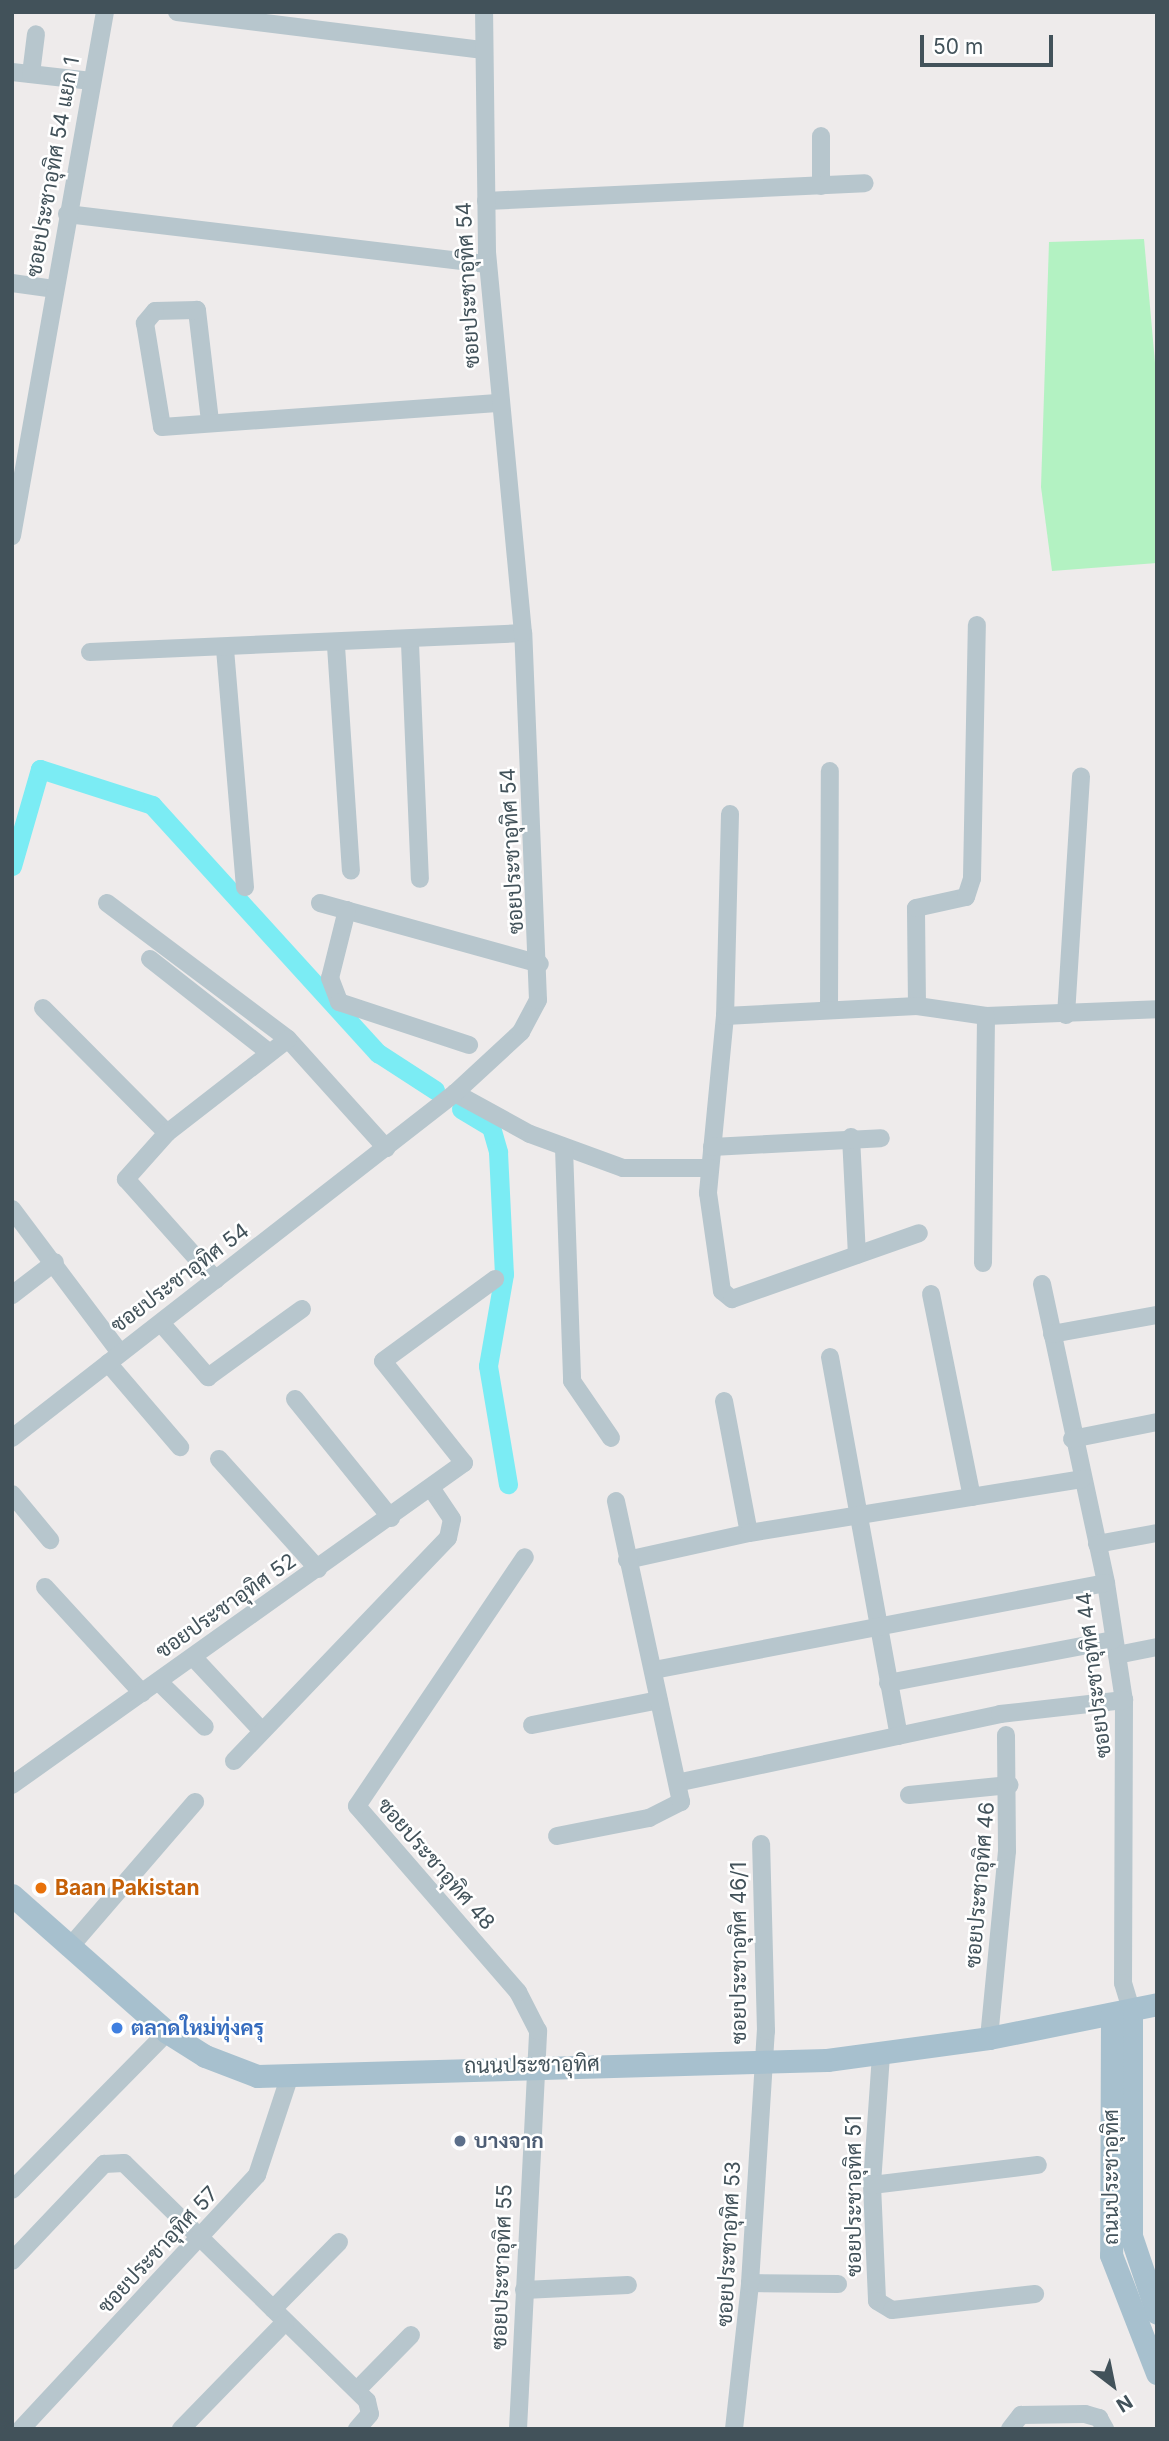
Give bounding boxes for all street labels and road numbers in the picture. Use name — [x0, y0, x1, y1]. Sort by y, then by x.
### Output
street label: ซอยประชาอุทิศ 54 แยก 1 — [21, 55, 85, 279]
street label: ซอยประชาอุทิศ 54 — [451, 201, 485, 369]
street label: ซอยประชาอุทิศ 54 — [495, 767, 529, 935]
street label: ซอยประชาอุทิศ 54 — [106, 1218, 254, 1338]
street label: ซอยประชาอุทิศ 52 — [151, 1548, 301, 1664]
street label: ซอยประชาอุทิศ 44 — [1071, 1591, 1117, 1759]
street label: ซอยประชาอุทิศ 48 — [372, 1793, 500, 1935]
street label: ซอยประชาอุทิศ 46 — [960, 1801, 1000, 1969]
street label: ซอยประชาอุทิศ 46/1 — [726, 1862, 752, 2044]
street label: ถนนประชาอุทิศ — [464, 2051, 600, 2079]
street label: ถนนประชาอุทิศ — [1098, 2109, 1124, 2245]
street label: ซอยประชาอุทิศ 51 — [841, 2115, 867, 2277]
street label: ซอยประชาอุทิศ 53 — [712, 2161, 746, 2327]
street label: ซอยประชาอุทิศ 57 — [93, 2181, 223, 2319]
street label: ซอยประชาอุทิศ 55 — [487, 2184, 517, 2350]

